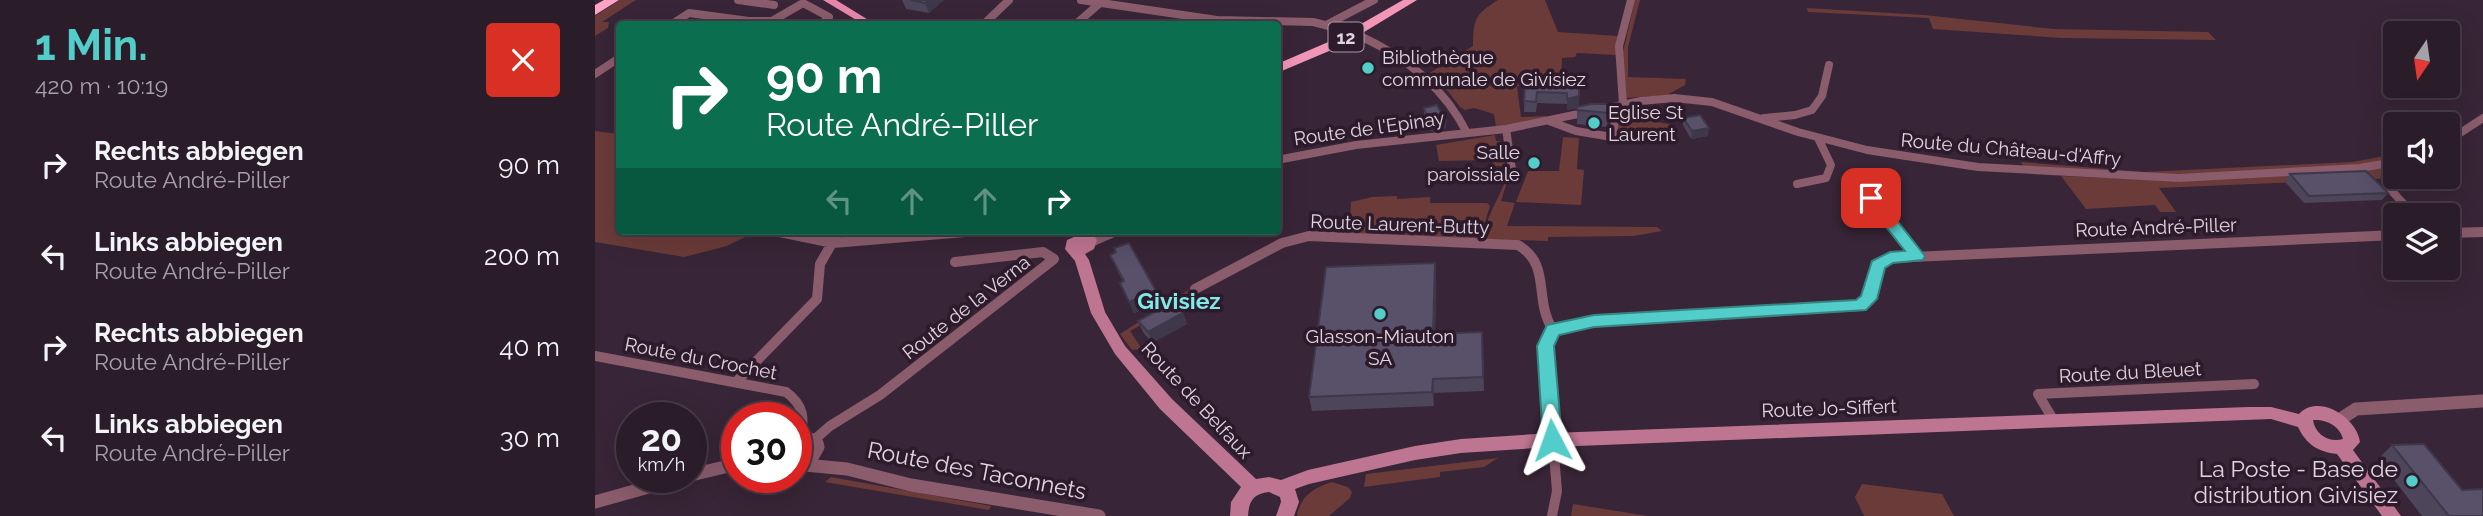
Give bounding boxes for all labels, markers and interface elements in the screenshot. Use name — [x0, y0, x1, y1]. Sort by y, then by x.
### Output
text: 1 Min. — [35, 21, 148, 70]
north arrow — [2383, 21, 2461, 98]
map controls — [2383, 21, 2460, 280]
road number: 12 — [1329, 22, 1363, 52]
button: close — [486, 23, 560, 97]
place label: Bibliothèque communale de Givisiez — [1382, 46, 1586, 90]
text: 90 m — [766, 47, 882, 104]
icon: right — [651, 49, 742, 140]
marker: Bibliothèque communale de Givisiez — [1360, 60, 1376, 76]
text: 420 m · 10:19 — [35, 72, 168, 99]
place label: Eglise St Laurent — [1608, 101, 1684, 145]
text: Route André-Piller — [766, 106, 1038, 143]
street label: Route de l'Epinay — [1292, 107, 1446, 149]
button: sound — [2383, 112, 2460, 189]
marker: Eglise St Laurent — [1586, 115, 1602, 131]
street label: Route du Château-d'Affry — [1900, 128, 2122, 170]
text: Rechts abbiegen — [94, 136, 304, 166]
place label: Salle paroissiale — [1427, 141, 1520, 185]
icon: right — [35, 146, 73, 184]
text: 90 m — [498, 150, 560, 180]
marker: Salle paroissiale — [1526, 155, 1542, 171]
text: Route André-Piller — [94, 166, 290, 193]
pin — [1841, 168, 1901, 228]
icon: arrive — [1852, 179, 1890, 217]
icon: left — [820, 182, 858, 220]
icon: ahead — [893, 182, 931, 220]
icon: ahead — [966, 182, 1004, 220]
icon: right — [1039, 182, 1077, 220]
button: layers — [2383, 203, 2460, 280]
street label: Route Laurent-Butty — [1310, 210, 1490, 238]
street label: Route André-Piller — [2075, 213, 2238, 241]
text: Links abbiegen — [94, 227, 283, 257]
icon: left — [35, 237, 73, 275]
text: 200 m — [484, 241, 560, 271]
street label: Route de la Verna — [898, 251, 1034, 363]
text: Route André-Piller — [94, 257, 290, 284]
district label: Givisiez — [1137, 287, 1221, 314]
marker: Glasson-Miauton SA — [1372, 306, 1388, 322]
text: Rechts abbiegen — [94, 318, 304, 348]
place label: Glasson-Miauton SA — [1306, 325, 1454, 369]
icon: right — [35, 328, 73, 366]
text: 40 m — [499, 332, 560, 362]
street label: Route du Crochet — [623, 332, 780, 384]
street label: Route de Belfaux — [1137, 337, 1257, 463]
text: Route André-Piller — [94, 348, 290, 375]
street label: Route du Bleuet — [2058, 357, 2202, 387]
street label: Route Jo-Siffert — [1761, 395, 1898, 421]
speed limit sign: 30 — [721, 402, 812, 493]
position arrow — [1515, 403, 1589, 477]
text: Links abbiegen — [94, 409, 283, 439]
text: 20 — [641, 418, 682, 459]
icon: left — [35, 419, 73, 457]
text: 30 m — [500, 423, 560, 453]
street label: Route des Taconnets — [865, 436, 1089, 504]
text: Route André-Piller — [94, 439, 290, 466]
text: km/h — [638, 454, 685, 475]
place label: La Poste - Base de distribution Givisiez — [2194, 455, 2398, 508]
marker: La Poste - Base de distribution Givisiez — [2404, 473, 2420, 489]

